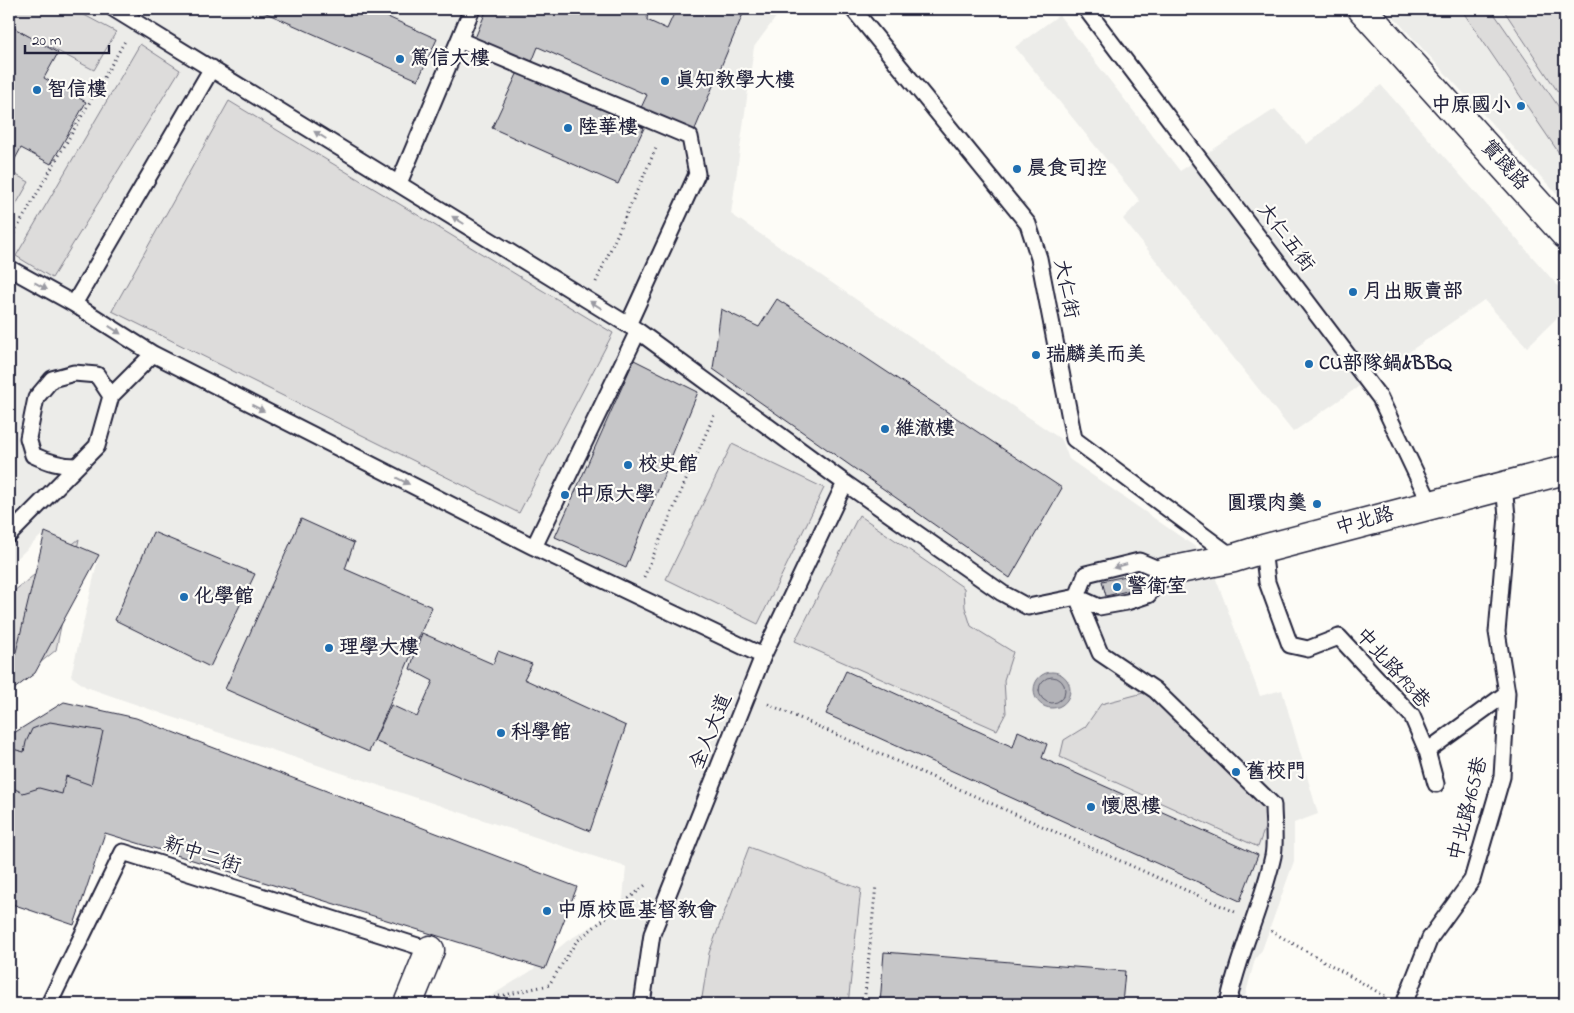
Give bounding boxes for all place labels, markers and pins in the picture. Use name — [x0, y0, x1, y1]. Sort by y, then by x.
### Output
place label: 篤信大樓 — [410, 45, 490, 74]
marker: 篤信大樓 — [394, 53, 406, 65]
place label: 真知教學大樓 — [675, 67, 795, 96]
marker: 真知教學大樓 — [659, 75, 671, 87]
place label: 智信樓 — [47, 76, 107, 105]
marker: 智信樓 — [31, 84, 43, 96]
place label: 中原國小 — [1431, 92, 1511, 121]
marker: 中原國小 — [1515, 100, 1527, 112]
place label: 陸華樓 — [578, 114, 638, 143]
marker: 陸華樓 — [562, 122, 574, 134]
place label: 晨食司控 — [1027, 155, 1107, 184]
marker: 晨食司控 — [1011, 163, 1023, 175]
place label: 月出販賣部 — [1363, 278, 1463, 307]
marker: 月出販賣部 — [1347, 286, 1359, 298]
place label: 瑞麟美而美 — [1046, 341, 1146, 370]
marker: 瑞麟美而美 — [1030, 349, 1042, 361]
place label: CU部隊鍋&BBQ — [1319, 350, 1453, 379]
marker: CU部隊鍋&BBQ — [1303, 358, 1315, 370]
place label: 維澈樓 — [895, 415, 955, 444]
marker: 維澈樓 — [879, 423, 891, 435]
place label: 校史館 — [638, 451, 698, 480]
marker: 校史館 — [622, 459, 634, 471]
place label: 中原大學 — [575, 481, 655, 510]
marker: 中原大學 — [559, 489, 571, 501]
place label: 圓環肉羹 — [1227, 490, 1307, 519]
marker: 圓環肉羹 — [1311, 498, 1323, 510]
place label: 警衛室 — [1127, 573, 1187, 602]
marker: 警衛室 — [1111, 581, 1123, 593]
place label: 化學館 — [194, 583, 254, 612]
marker: 化學館 — [178, 591, 190, 603]
place label: 理學大樓 — [339, 634, 419, 663]
marker: 理學大樓 — [323, 642, 335, 654]
place label: 科學館 — [511, 719, 571, 748]
marker: 科學館 — [495, 727, 507, 739]
place label: 舊校門 — [1246, 758, 1306, 787]
marker: 舊校門 — [1230, 766, 1242, 778]
place label: 懷恩樓 — [1101, 793, 1161, 822]
marker: 懷恩樓 — [1085, 801, 1097, 813]
place label: 中原校區基督教會 — [557, 897, 717, 926]
marker: 中原校區基督教會 — [541, 905, 553, 917]

